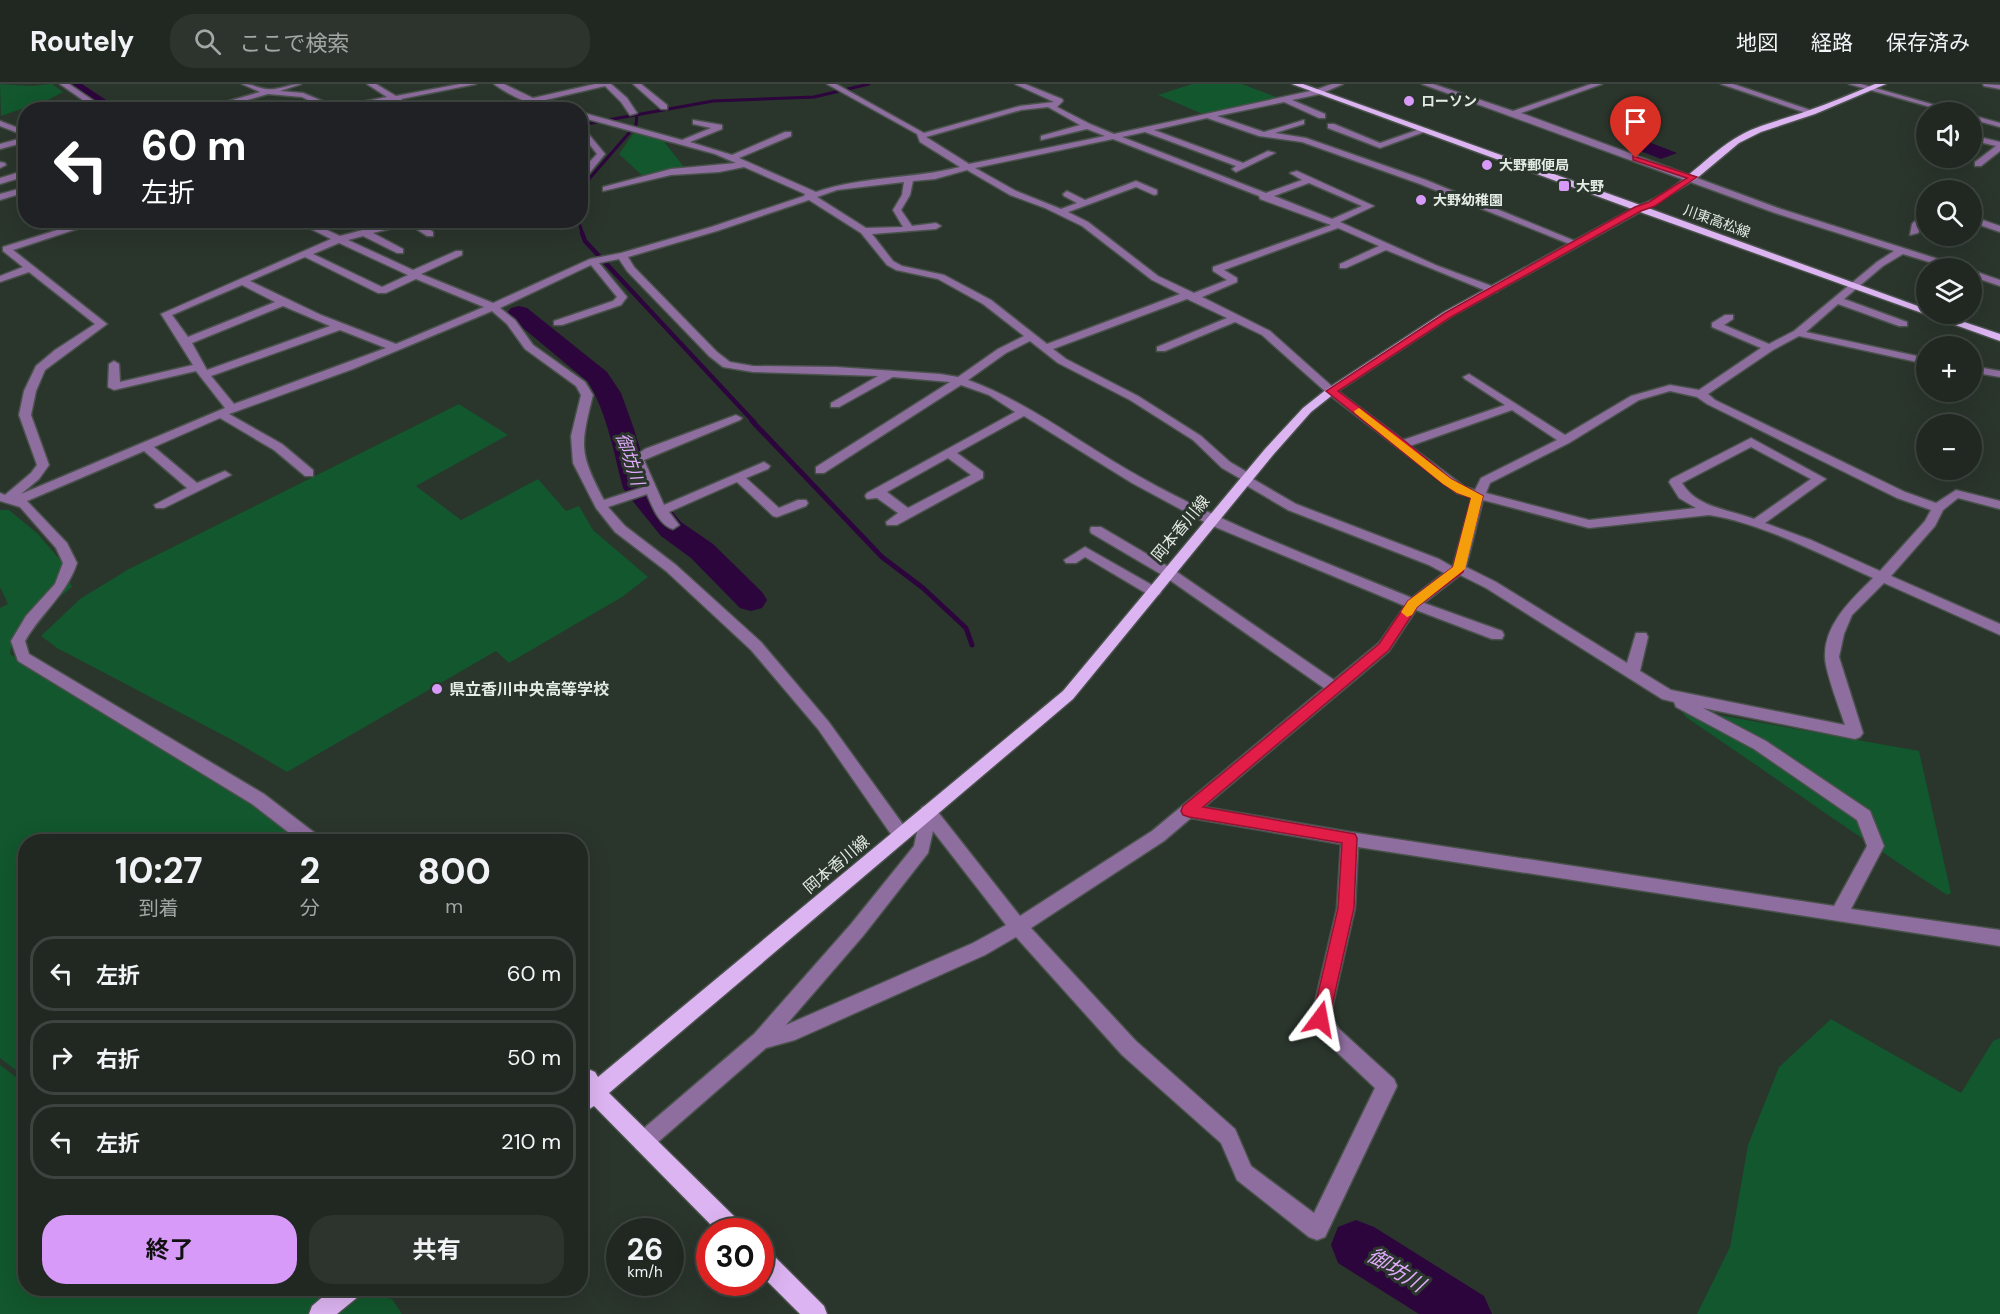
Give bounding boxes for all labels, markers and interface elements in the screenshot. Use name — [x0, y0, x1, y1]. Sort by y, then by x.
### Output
search box — [170, 14, 590, 68]
text: Routely — [30, 23, 134, 60]
icon: search — [191, 25, 224, 58]
text: ここで検索 — [239, 29, 349, 58]
text: 地図 — [1736, 29, 1778, 57]
text: 経路 — [1811, 29, 1853, 57]
text: 保存済み — [1886, 29, 1970, 57]
place label: ローソン — [1421, 92, 1477, 110]
marker: ローソン — [1402, 94, 1416, 108]
pin — [1610, 96, 1661, 158]
map controls — [1916, 102, 1982, 480]
button: sound — [1916, 102, 1982, 168]
icon: arrive — [1619, 105, 1652, 138]
text: 60 m — [141, 118, 247, 173]
icon: left — [42, 126, 120, 204]
place label: 大野郵便局 — [1499, 156, 1569, 174]
marker: 大野郵便局 — [1480, 158, 1494, 172]
text: 左折 — [141, 175, 195, 210]
place label: 大野 — [1576, 177, 1604, 195]
marker: 大野 — [1557, 179, 1571, 193]
button: search — [1916, 180, 1982, 246]
place label: 大野幼稚園 — [1433, 191, 1503, 209]
marker: 大野幼稚園 — [1414, 193, 1428, 207]
street label: 川東高松線 — [1681, 201, 1753, 241]
button: layers — [1916, 258, 1982, 324]
button: + — [1916, 336, 1982, 402]
button: − — [1916, 414, 1982, 480]
water label: 御坊川 — [610, 430, 650, 490]
street label: 岡本香川線 — [1147, 491, 1214, 566]
place label: 県立香川中央高等学校 — [449, 679, 609, 700]
marker: 県立香川中央高等学校 — [430, 682, 444, 696]
street label: 岡本香川線 — [799, 831, 874, 898]
text: 10:27 — [115, 847, 203, 894]
text: 2 — [300, 847, 320, 894]
text: 800 — [417, 848, 491, 895]
text: m — [445, 893, 463, 919]
text: 到着 — [139, 895, 179, 921]
text: 分 — [300, 895, 320, 921]
icon: left — [45, 957, 78, 990]
text: 60 m — [507, 959, 561, 988]
text: 左折 — [96, 961, 140, 990]
position arrow — [1288, 987, 1352, 1051]
icon: right — [45, 1041, 78, 1074]
text: 50 m — [507, 1043, 561, 1072]
text: 右折 — [96, 1045, 140, 1074]
icon: left — [45, 1125, 78, 1158]
text: 210 m — [501, 1127, 561, 1156]
text: 左折 — [96, 1129, 140, 1158]
button: 終了 — [42, 1215, 297, 1284]
button: 共有 — [309, 1215, 564, 1284]
speed limit sign: 30 — [696, 1218, 774, 1296]
text: 26 — [627, 1230, 663, 1269]
water label: 御坊川 — [1362, 1241, 1432, 1300]
text: km/h — [627, 1262, 663, 1282]

